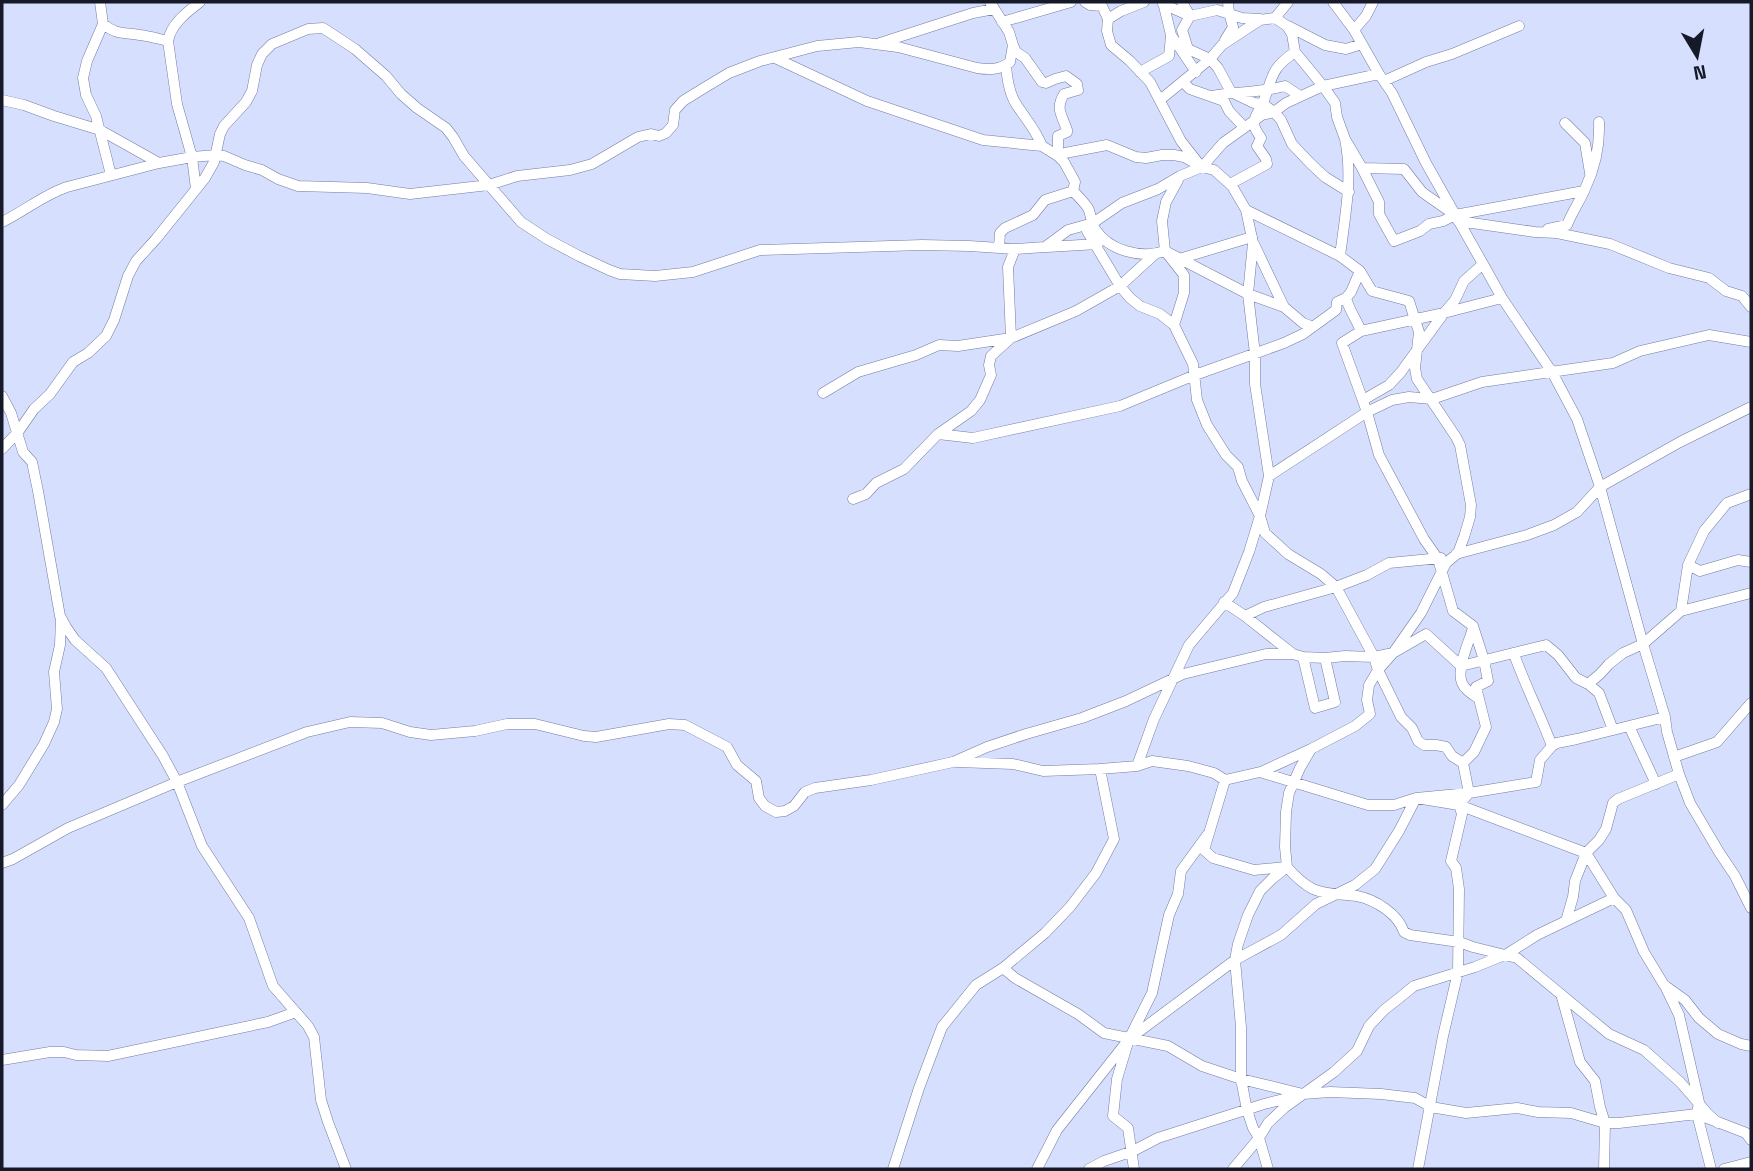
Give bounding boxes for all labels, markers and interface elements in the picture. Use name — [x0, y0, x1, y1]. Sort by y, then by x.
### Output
north arrow — [1662, 21, 1732, 91]
text: N — [1691, 59, 1708, 86]

